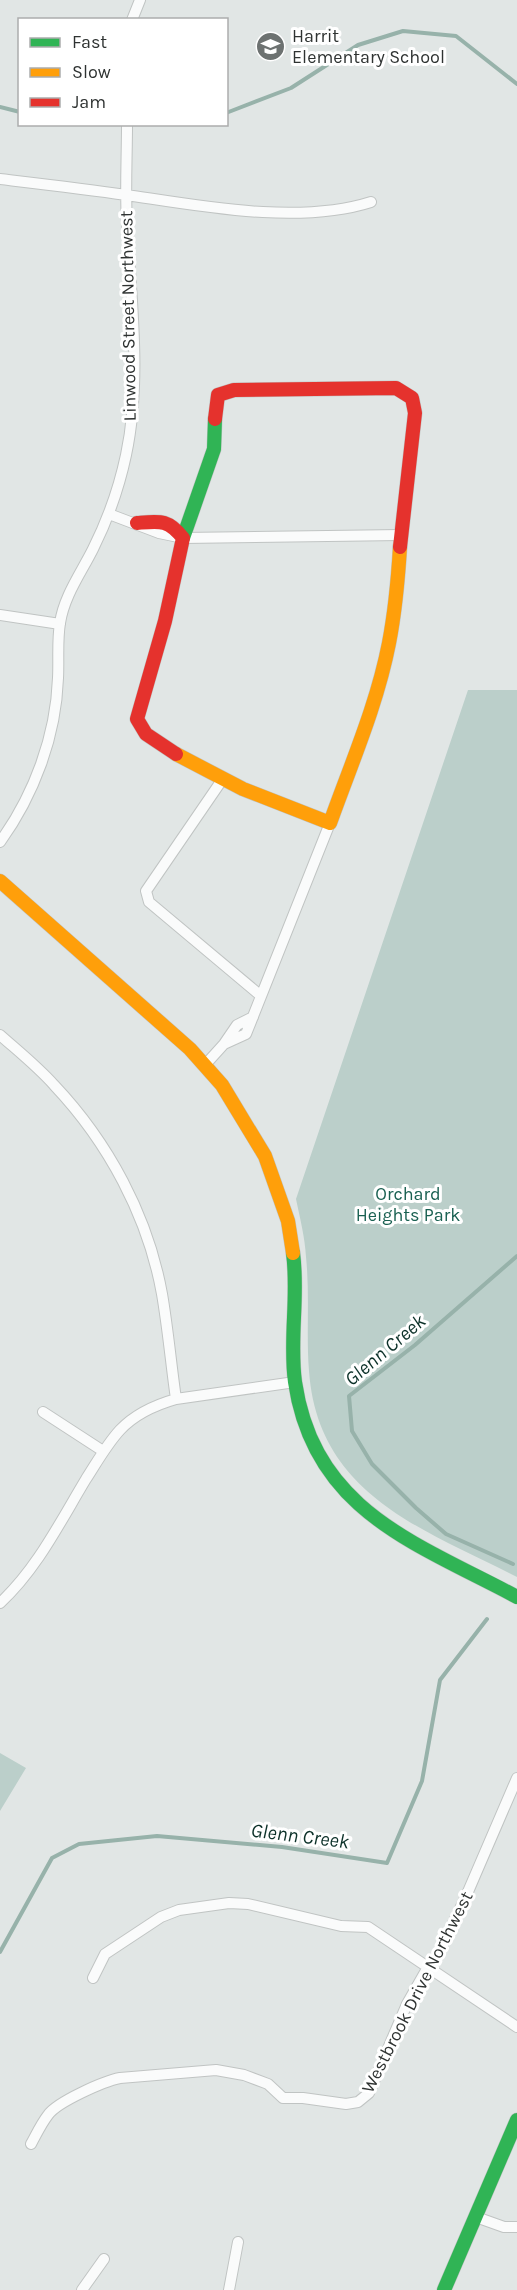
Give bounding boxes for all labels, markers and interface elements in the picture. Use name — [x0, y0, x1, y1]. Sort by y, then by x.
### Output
legend — [18, 18, 228, 126]
place label: Harrit Elementary School — [292, 25, 445, 68]
school or university icon: Harrit Elementary School — [255, 30, 287, 62]
text: Fast — [72, 31, 107, 53]
text: Slow — [72, 61, 111, 83]
text: Jam — [72, 91, 106, 113]
street label: Linwood Street Northwest — [115, 210, 141, 422]
park label: Orchard Heights Park — [356, 1183, 460, 1226]
water label: Glenn Creek — [340, 1309, 431, 1390]
water label: Glenn Creek — [250, 1819, 351, 1854]
street label: Westbrook Drive Northwest — [356, 1887, 478, 2097]

